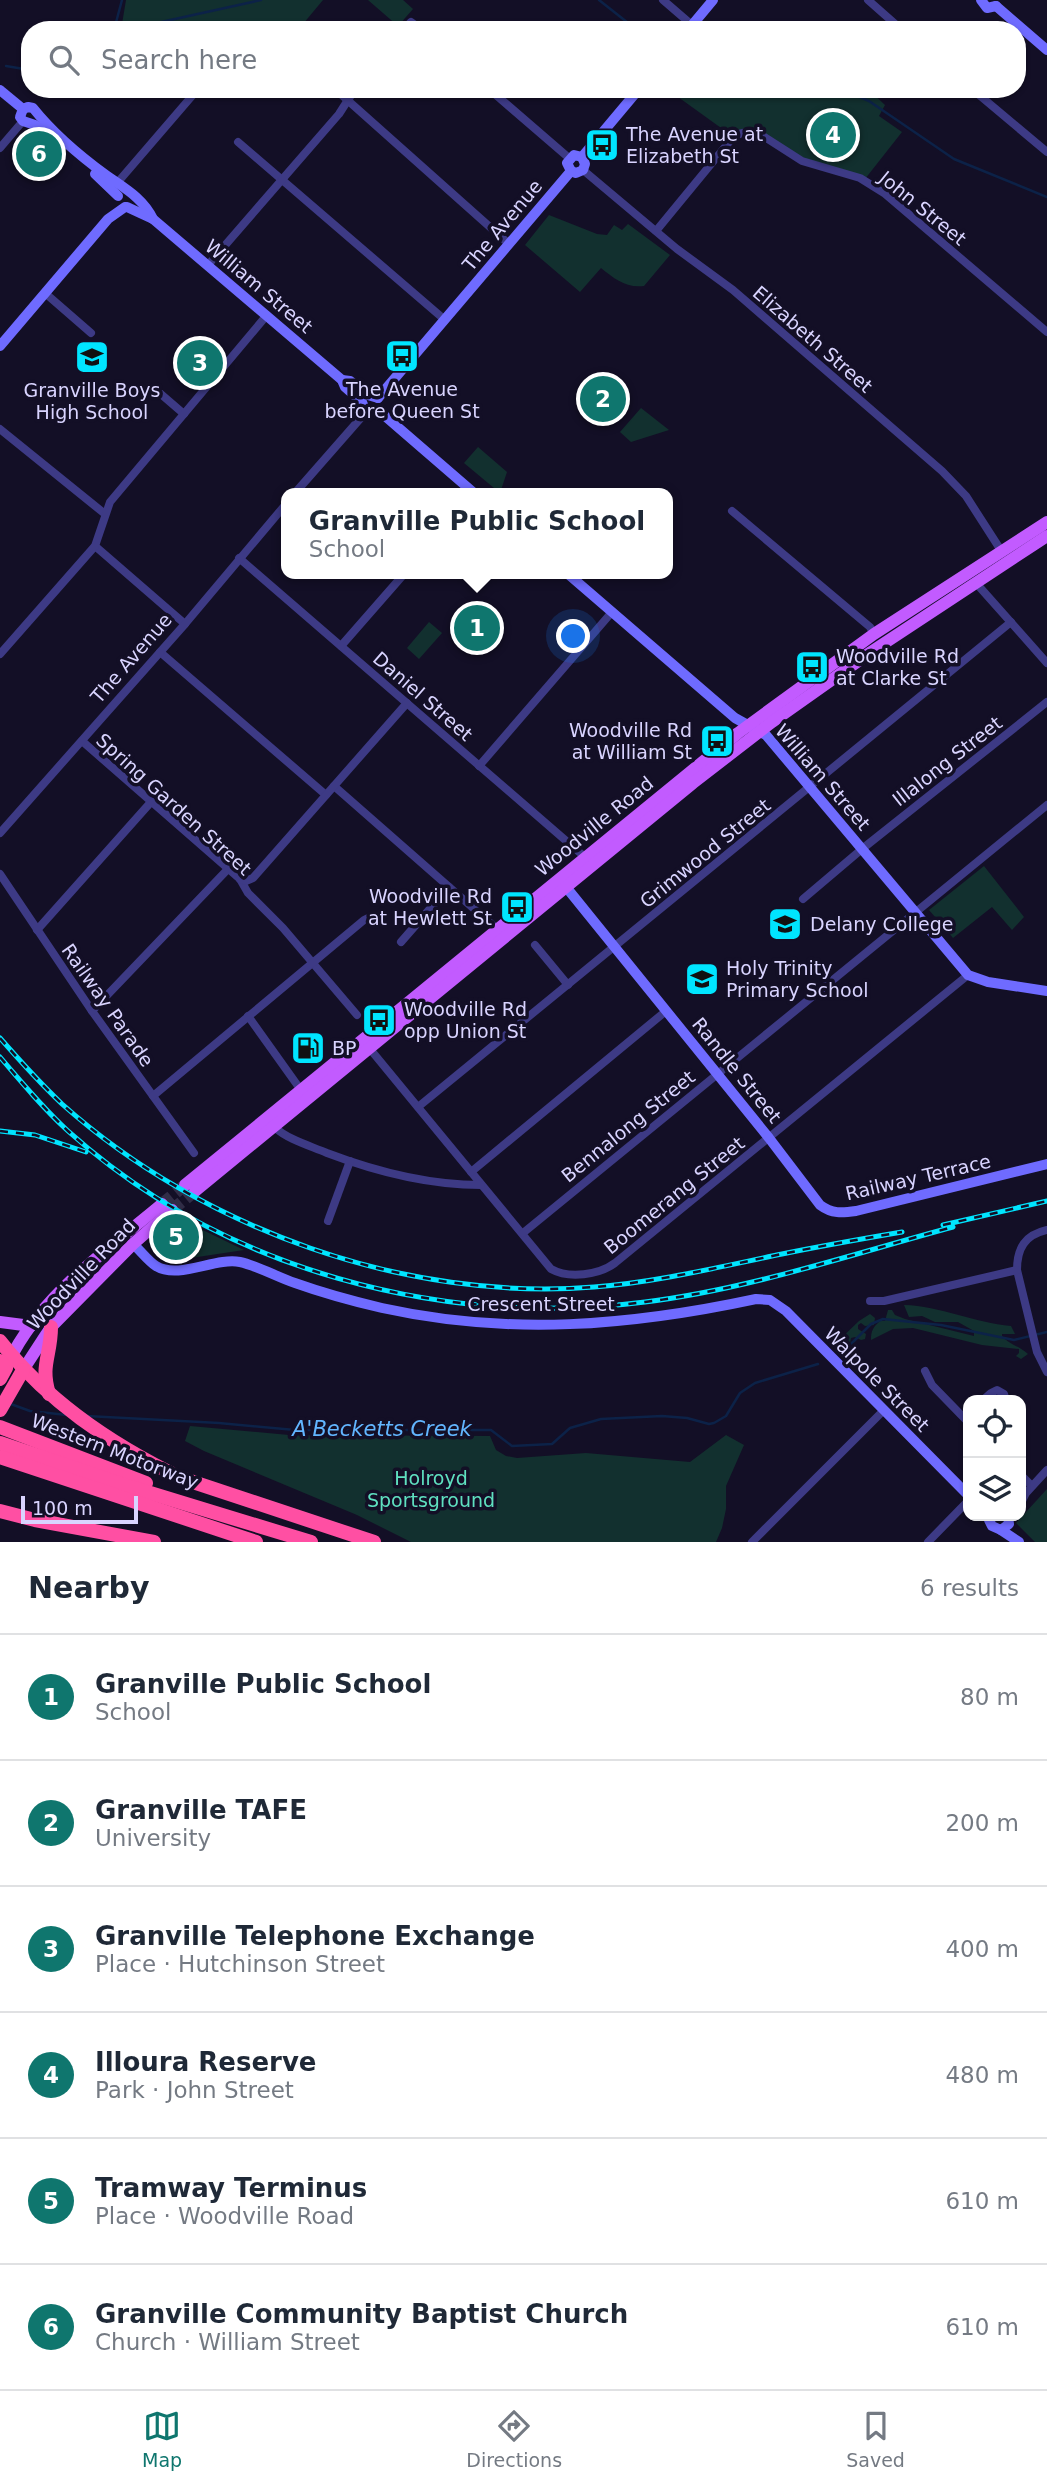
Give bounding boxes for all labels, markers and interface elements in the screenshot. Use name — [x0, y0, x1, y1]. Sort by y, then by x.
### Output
search box — [21, 21, 1026, 98]
icon: search — [45, 41, 83, 79]
text: Search here — [101, 45, 257, 75]
pin: 4 — [810, 109, 856, 161]
place label: The Avenue at Elizabeth St — [625, 123, 763, 167]
bus stop icon: The Avenue at Elizabeth St — [583, 126, 621, 164]
pin: 6 — [16, 128, 62, 180]
street label: John Street — [874, 166, 971, 250]
street label: The Avenue — [457, 175, 546, 276]
street label: William Street — [201, 235, 317, 337]
street label: Elizabeth Street — [749, 281, 877, 397]
pin: 3 — [177, 337, 223, 389]
bus stop icon: The Avenue before Queen St — [383, 337, 421, 375]
school or university icon: Granville Boys High School — [73, 338, 111, 376]
pin: 2 — [580, 373, 626, 425]
place label: The Avenue before Queen St — [324, 378, 480, 422]
place label: Granville Boys High School — [24, 379, 160, 423]
popup — [281, 488, 673, 579]
text: Granville Public School — [309, 506, 645, 536]
text: School — [309, 536, 385, 562]
pin: 1 — [454, 602, 500, 654]
street label: The Avenue — [85, 609, 176, 708]
your location — [556, 619, 590, 653]
place label: Woodville Rd at Clarke St — [836, 645, 959, 689]
street label: Daniel Street — [369, 647, 477, 745]
bus stop icon: Woodville Rd at Clarke St — [793, 648, 831, 686]
street label: Illalong Street — [888, 712, 1006, 810]
place label: Woodville Rd at William St — [569, 719, 692, 763]
street label: William Street — [771, 719, 875, 835]
bus stop icon: Woodville Rd at William St — [698, 722, 736, 760]
street label: Spring Garden Street — [92, 729, 256, 879]
street label: Woodville Road — [531, 772, 657, 880]
street label: Grimwood Street — [636, 794, 774, 912]
place label: Woodville Rd at Hewlett St — [368, 885, 492, 929]
bus stop icon: Woodville Rd at Hewlett St — [498, 888, 536, 926]
school or university icon: Delany College — [766, 905, 804, 943]
place label: Delany College — [810, 913, 953, 935]
street label: Railway Parade — [57, 939, 159, 1071]
place label: Holy Trinity Primary School — [726, 957, 869, 1001]
school or university icon: Holy Trinity Primary School — [683, 960, 721, 998]
place label: Woodville Rd opp Union St — [404, 998, 527, 1042]
bus stop icon: Woodville Rd opp Union St — [360, 1001, 398, 1039]
street label: Randle Street — [688, 1013, 786, 1127]
fuel station icon: BP — [289, 1029, 327, 1067]
place label: BP — [332, 1037, 357, 1059]
street label: Bennalong Street — [557, 1065, 699, 1187]
street label: Boomerang Street — [600, 1132, 748, 1258]
street label: Railway Terrace — [843, 1150, 993, 1204]
pin: 5 — [153, 1211, 199, 1263]
street label: Woodville Road — [23, 1214, 139, 1334]
street label: Crescent Street — [467, 1293, 615, 1315]
street label: Walpole Street — [820, 1322, 934, 1436]
map controls — [963, 1395, 1026, 1521]
button: locate — [963, 1395, 1026, 1458]
street label: Western Motorway — [28, 1409, 202, 1493]
water label: A'Becketts Creek — [290, 1417, 473, 1441]
button: layers — [963, 1458, 1026, 1521]
park label: Holroyd Sportsground — [367, 1467, 495, 1511]
scale bar — [21, 1493, 138, 1525]
text: 100 m — [32, 1497, 93, 1519]
text: Nearby — [28, 1570, 150, 1605]
text: 6 results — [920, 1575, 1019, 1601]
text: Granville Public School — [95, 1669, 431, 1699]
text: 1 — [43, 1684, 59, 1710]
text: 80 m — [960, 1684, 1019, 1710]
text: School — [95, 1699, 171, 1725]
text: Granville TAFE — [95, 1795, 307, 1825]
text: 2 — [43, 1810, 59, 1836]
text: 200 m — [945, 1810, 1019, 1836]
text: University — [95, 1825, 211, 1851]
text: Granville Telephone Exchange — [95, 1921, 535, 1951]
text: 3 — [43, 1936, 59, 1962]
text: 400 m — [945, 1936, 1019, 1962]
text: Place · Hutchinson Street — [95, 1951, 385, 1977]
text: Illoura Reserve — [95, 2047, 316, 2077]
text: 4 — [43, 2062, 59, 2088]
text: 480 m — [945, 2062, 1019, 2088]
text: Park · John Street — [95, 2077, 294, 2103]
text: Tramway Terminus — [95, 2173, 367, 2203]
text: 5 — [43, 2188, 59, 2214]
text: 610 m — [945, 2188, 1019, 2214]
text: Place · Woodville Road — [95, 2203, 354, 2229]
text: Granville Community Baptist Church — [95, 2299, 628, 2329]
text: 6 — [43, 2314, 59, 2340]
text: 610 m — [945, 2314, 1019, 2340]
text: Church · William Street — [95, 2329, 360, 2355]
tab: Map — [142, 2407, 182, 2471]
tab: Directions — [466, 2407, 562, 2471]
tab: Saved — [846, 2407, 905, 2471]

